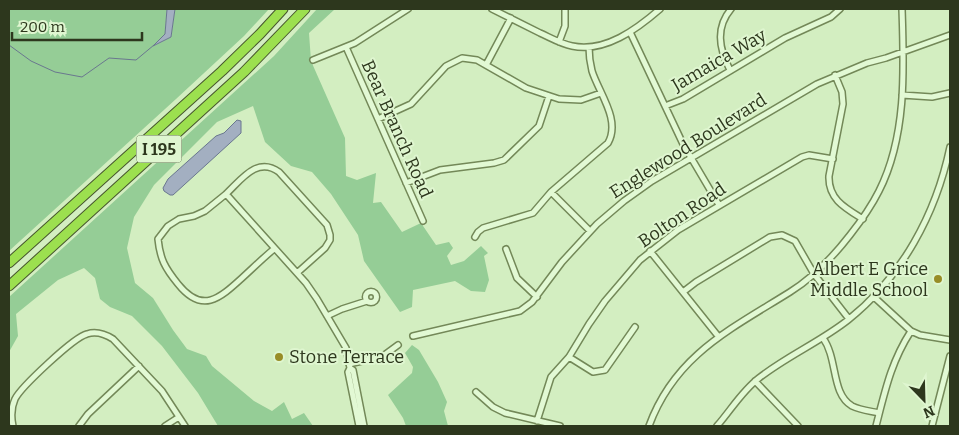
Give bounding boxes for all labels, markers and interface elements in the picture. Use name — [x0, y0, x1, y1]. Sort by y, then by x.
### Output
scale bar — [12, 10, 142, 42]
text: 200 m — [20, 18, 65, 36]
street label: Jamaica Way — [667, 24, 771, 96]
street label: Bear Branch Road — [357, 57, 437, 202]
street label: Englewood Boulevard — [606, 89, 771, 203]
road number: I 195 — [136, 136, 182, 162]
street label: Bolton Road — [634, 177, 730, 252]
place label: Albert E Grice Middle School — [810, 258, 928, 301]
marker: Albert E Grice Middle School — [932, 273, 944, 285]
place label: Stone Terrace — [289, 346, 404, 368]
marker: Stone Terrace — [273, 351, 285, 363]
north arrow — [899, 375, 949, 425]
text: N — [920, 402, 937, 422]

